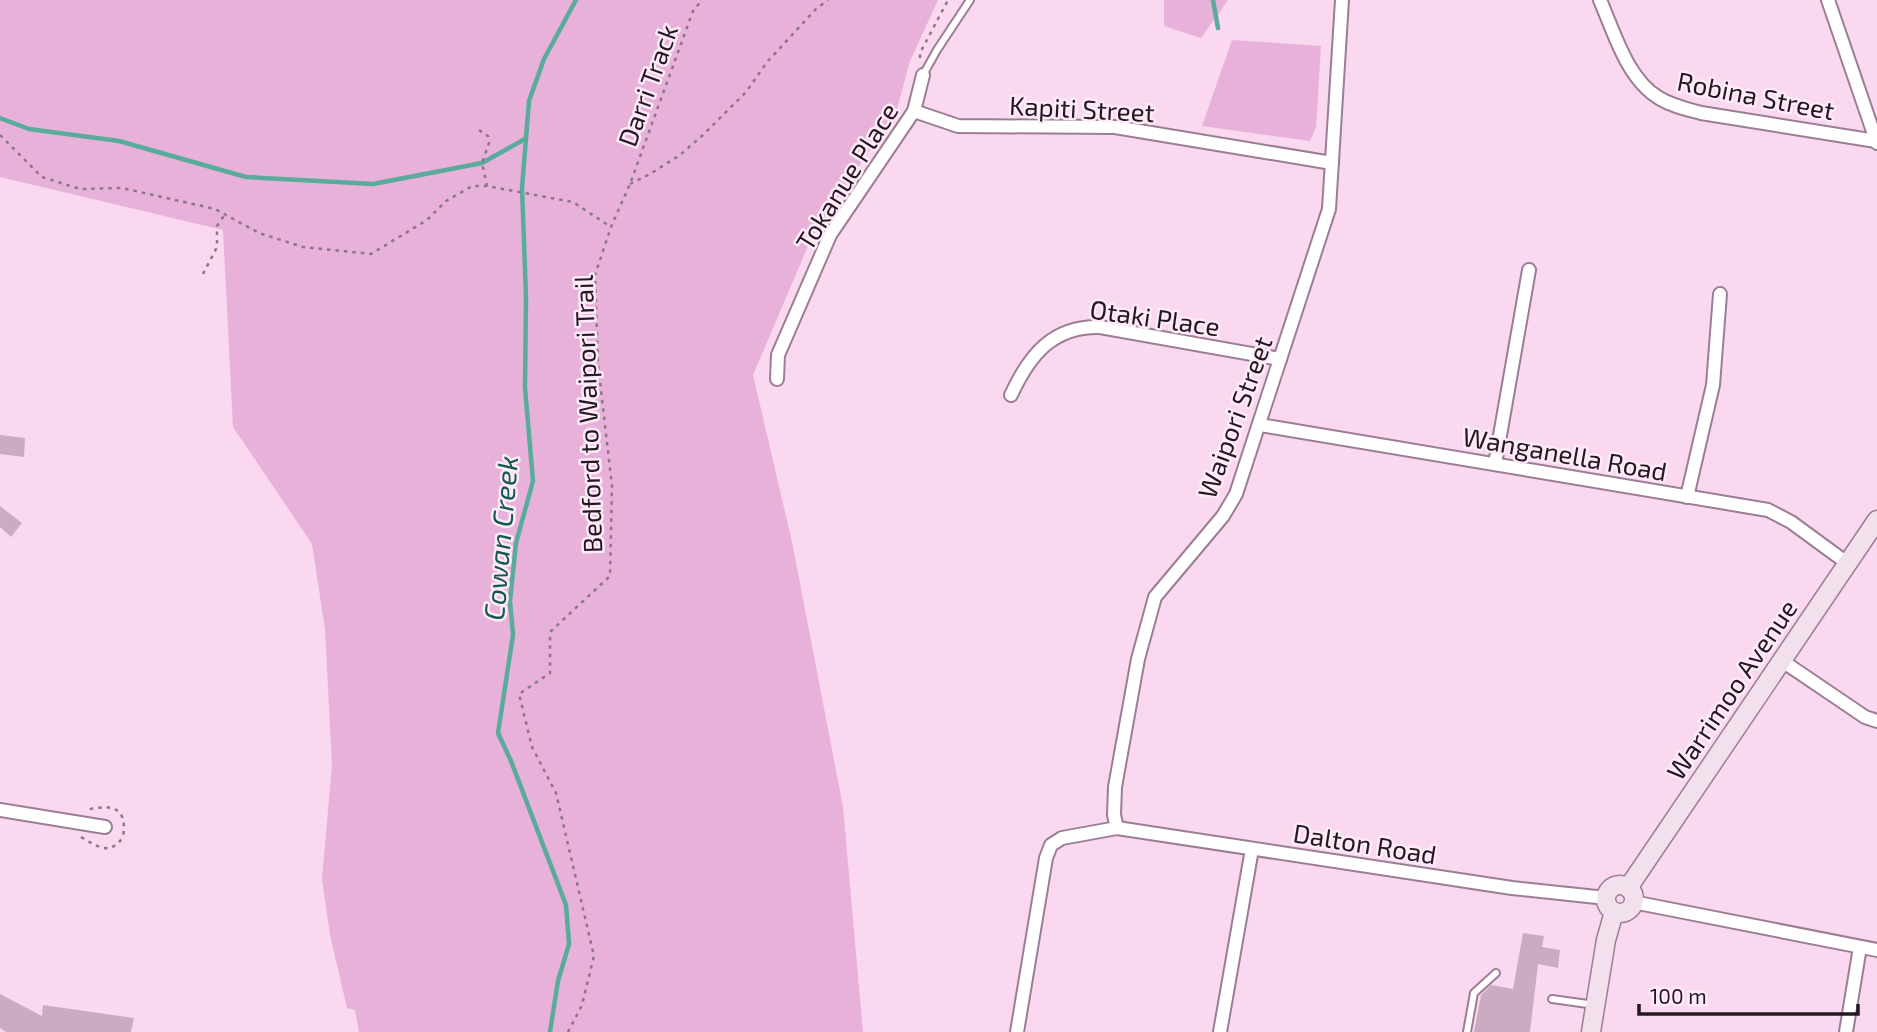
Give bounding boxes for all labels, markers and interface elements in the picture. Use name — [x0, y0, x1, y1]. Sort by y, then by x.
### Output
street label: Darri Track — [611, 20, 683, 150]
street label: Robina Street — [1675, 65, 1837, 125]
street label: Kapiti Street — [1008, 89, 1156, 127]
street label: Tokanue Place — [788, 97, 904, 255]
street label: Bedford to Waipori Trail — [567, 274, 607, 554]
street label: Otaki Place — [1088, 293, 1222, 341]
street label: Waipori Street — [1190, 332, 1278, 502]
street label: Wanganella Road — [1460, 420, 1670, 486]
water label: Cowan Creek — [476, 454, 524, 622]
street label: Warrimoo Avenue — [1659, 593, 1803, 785]
street label: Dalton Road — [1291, 816, 1439, 870]
scale bar — [1639, 972, 1858, 1016]
text: 100 m — [1650, 983, 1707, 1008]

